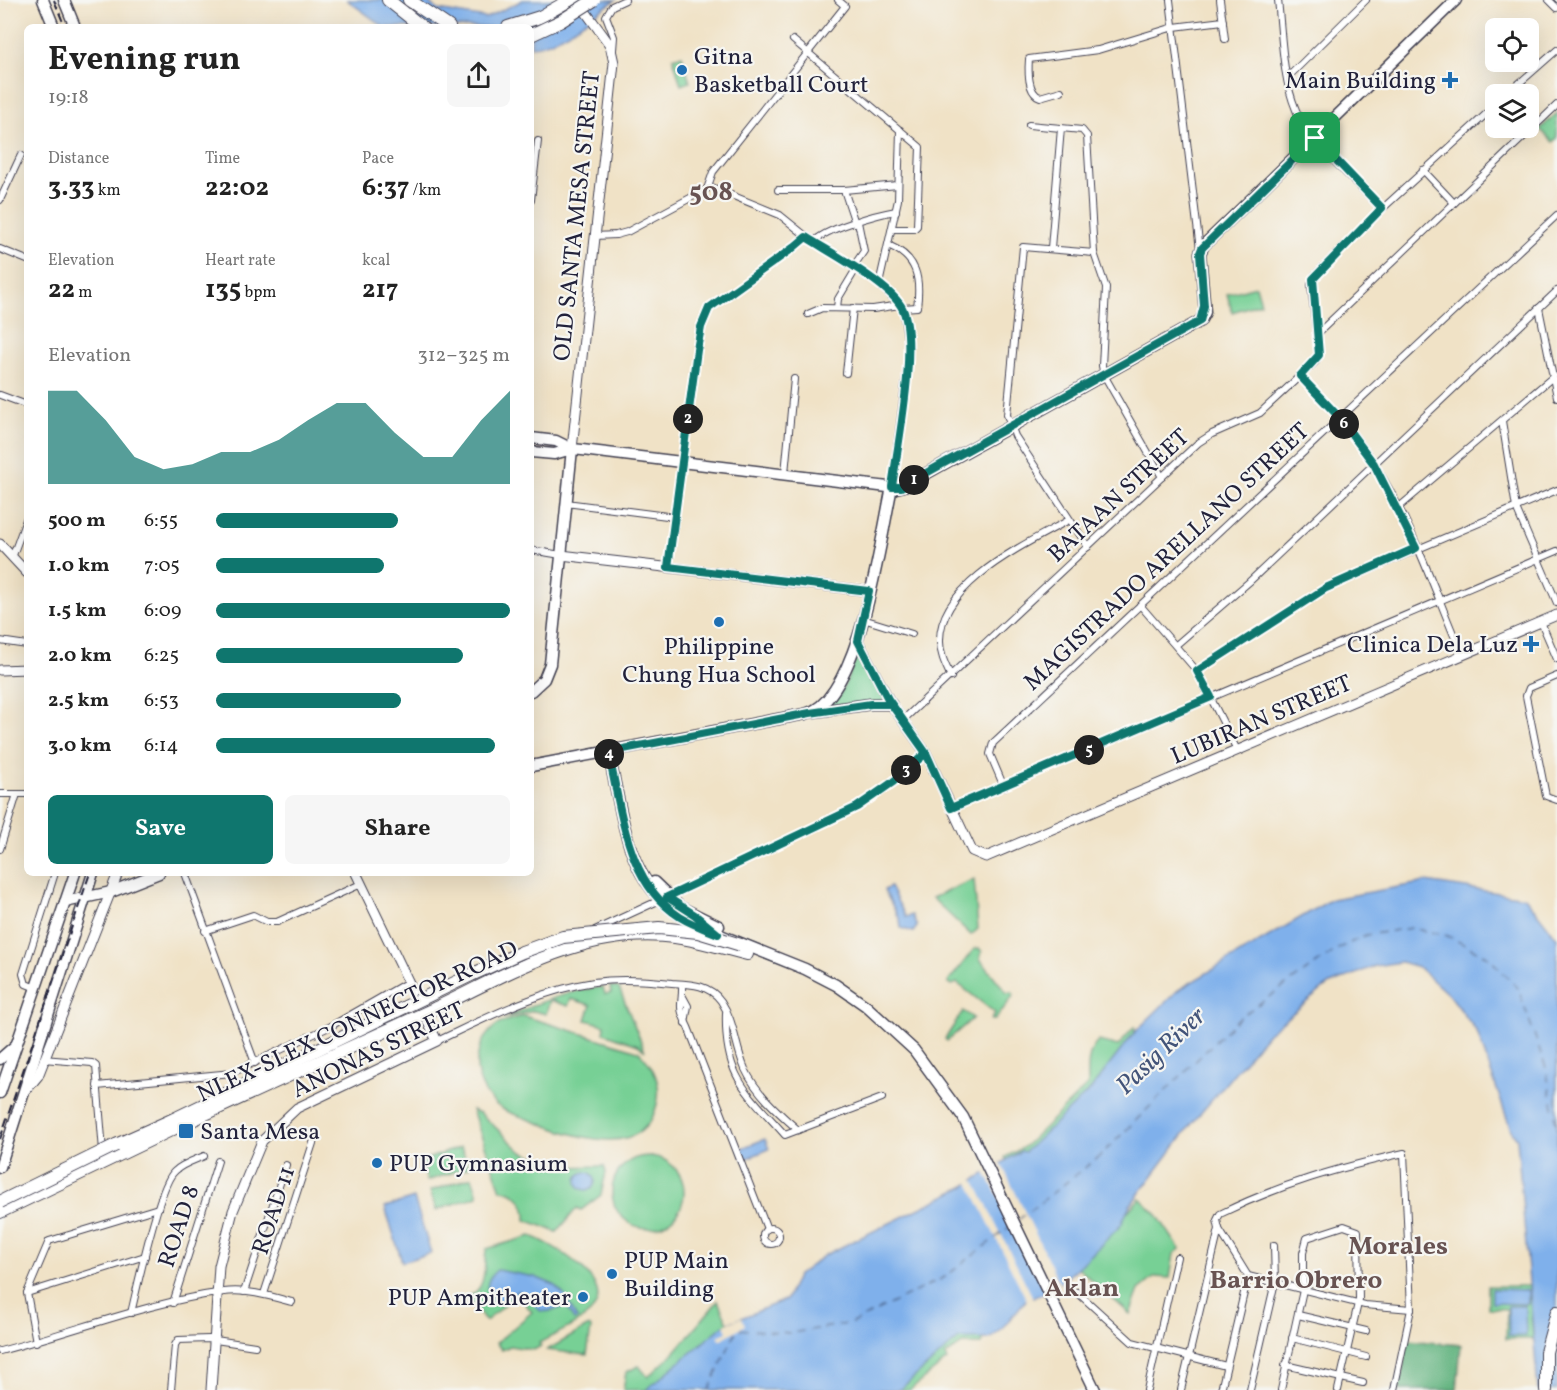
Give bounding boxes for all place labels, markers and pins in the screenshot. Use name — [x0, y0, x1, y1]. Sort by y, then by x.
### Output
place label: Gitna Basketball Court — [694, 41, 868, 103]
marker: Gitna Basketball Court — [675, 63, 689, 77]
place label: Main Building — [1285, 65, 1436, 99]
marker: Main Building — [1441, 71, 1459, 89]
pin — [1289, 112, 1340, 163]
pin: 2 — [673, 404, 703, 434]
pin: 6 — [1329, 409, 1359, 439]
pin: 1 — [899, 465, 929, 495]
marker: Philippine Chung Hua School — [712, 615, 726, 629]
place label: Clinica Dela Luz — [1347, 629, 1518, 663]
place label: Philippine Chung Hua School — [622, 631, 816, 693]
marker: Clinica Dela Luz — [1522, 635, 1540, 653]
pin: 5 — [1074, 735, 1104, 765]
pin: 4 — [594, 739, 624, 769]
pin: 3 — [891, 755, 921, 785]
place label: Santa Mesa — [200, 1116, 320, 1150]
marker: Santa Mesa — [177, 1122, 195, 1140]
place label: PUP Gymnasium — [389, 1148, 568, 1182]
marker: PUP Gymnasium — [370, 1156, 384, 1170]
place label: PUP Main Building — [624, 1245, 729, 1307]
marker: PUP Main Building — [605, 1267, 619, 1281]
place label: PUP Ampitheater — [388, 1282, 571, 1316]
marker: PUP Ampitheater — [576, 1290, 590, 1304]

